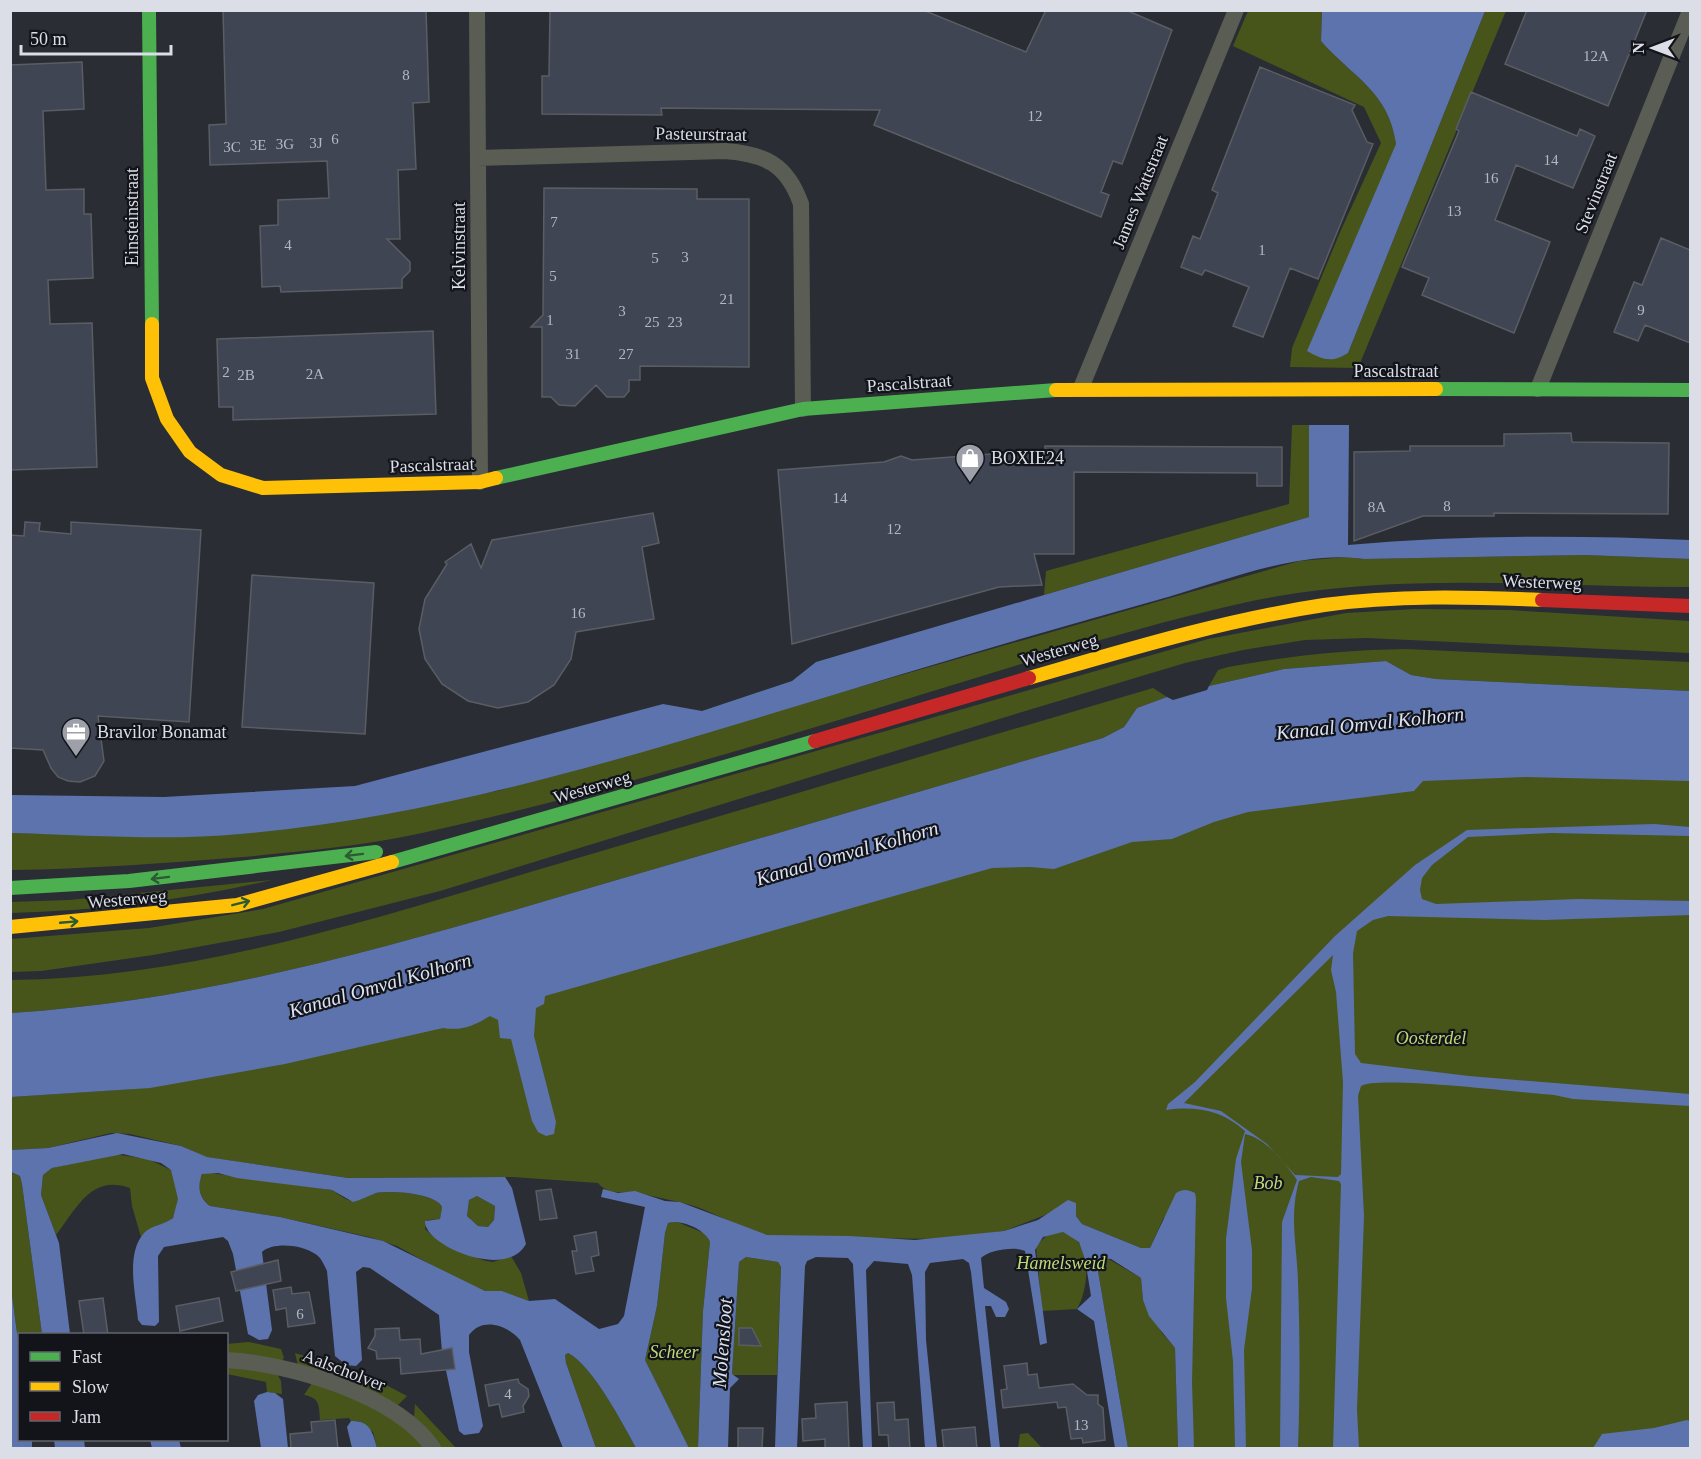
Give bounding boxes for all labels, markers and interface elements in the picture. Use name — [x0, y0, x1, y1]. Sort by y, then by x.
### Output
scale bar — [21, 18, 171, 56]
north arrow — [1623, 18, 1683, 78]
text: 50 m — [30, 29, 67, 49]
text: N — [1630, 42, 1647, 54]
house number: 12A — [1583, 48, 1609, 64]
house number: 8 — [402, 67, 410, 83]
house number: 12 — [1028, 108, 1043, 124]
street label: Pasteurstraat — [655, 123, 747, 145]
house number: 6 — [331, 131, 339, 147]
street label: James Wattstraat — [1108, 132, 1172, 252]
house number: 3J — [309, 135, 323, 151]
house number: 3G — [276, 136, 294, 152]
house number: 3E — [250, 137, 266, 153]
house number: 3C — [223, 139, 241, 155]
street label: Stevinstraat — [1571, 150, 1621, 236]
house number: 14 — [1544, 152, 1559, 168]
street label: Einsteinstraat — [122, 168, 142, 266]
house number: 16 — [1484, 170, 1499, 186]
street label: Kelvinstraat — [449, 202, 469, 290]
house number: 13 — [1447, 203, 1462, 219]
house number: 7 — [550, 214, 558, 230]
house number: 4 — [284, 237, 292, 253]
house number: 1 — [1258, 242, 1266, 258]
house number: 3 — [681, 249, 689, 265]
house number: 5 — [651, 250, 659, 266]
house number: 5 — [549, 268, 557, 284]
house number: 21 — [720, 291, 735, 307]
house number: 9 — [1637, 302, 1645, 318]
house number: 3 — [618, 303, 626, 319]
house number: 1 — [546, 312, 554, 328]
house number: 25 — [645, 314, 660, 330]
house number: 23 — [668, 314, 683, 330]
house number: 31 — [566, 346, 581, 362]
house number: 27 — [619, 346, 634, 362]
street label: Pascalstraat — [1354, 361, 1438, 381]
house number: 2 — [222, 364, 230, 380]
house number: 2A — [306, 366, 324, 382]
house number: 2B — [237, 367, 255, 383]
street label: Pascalstraat — [866, 370, 952, 396]
shop icon: BOXIE24 — [954, 442, 986, 484]
place label: BOXIE24 — [991, 448, 1064, 468]
street label: Pascalstraat — [389, 454, 475, 476]
house number: 14 — [833, 490, 848, 506]
house number: 8 — [1443, 498, 1451, 514]
house number: 8A — [1368, 499, 1386, 515]
house number: 12 — [887, 521, 902, 537]
street label: Westerweg — [1502, 571, 1582, 593]
house number: 16 — [571, 605, 586, 621]
street label: Westerweg — [1018, 629, 1100, 671]
water label: Kanaal Omval Kolhorn — [1274, 702, 1465, 744]
office icon: Bravilor Bonamat — [60, 716, 92, 758]
place label: Bravilor Bonamat — [97, 722, 226, 742]
street label: Westerweg — [551, 766, 633, 808]
water label: Kanaal Omval Kolhorn — [752, 816, 941, 890]
one-way arrow — [344, 849, 364, 860]
one-way arrow — [151, 872, 171, 883]
street label: Westerweg — [87, 886, 167, 912]
one-way arrow — [231, 897, 250, 908]
one-way arrow — [58, 916, 78, 927]
water label: Kanaal Omval Kolhorn — [285, 948, 474, 1022]
park label: Oosterdel — [1396, 1028, 1466, 1048]
park label: Bob — [1254, 1173, 1283, 1193]
park label: Hamelsweid — [1016, 1253, 1106, 1273]
water label: Molensloot — [708, 1297, 736, 1390]
house number: 6 — [296, 1306, 304, 1322]
legend — [18, 1333, 228, 1441]
park label: Scheer — [650, 1342, 699, 1362]
street label: Aalscholver — [300, 1345, 388, 1395]
text: Fast — [72, 1347, 102, 1367]
text: Slow — [72, 1377, 109, 1397]
house number: 4 — [504, 1386, 512, 1402]
text: Jam — [72, 1407, 101, 1427]
house number: 13 — [1074, 1417, 1089, 1433]

